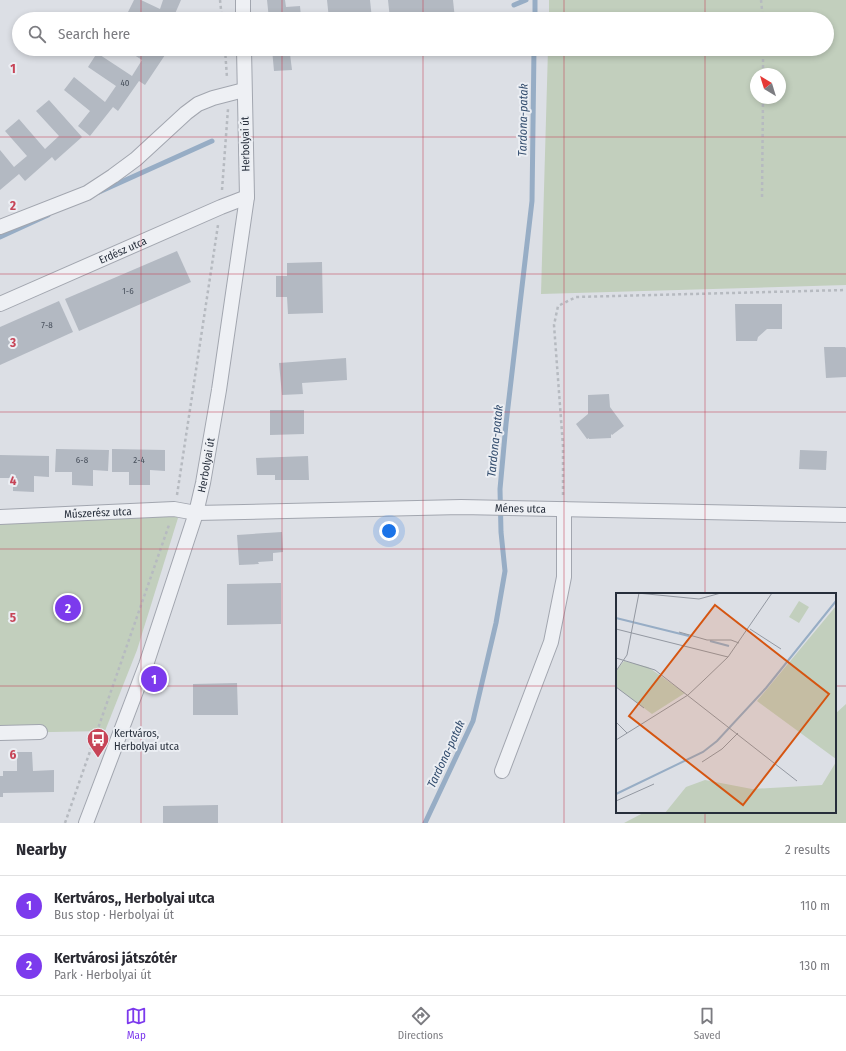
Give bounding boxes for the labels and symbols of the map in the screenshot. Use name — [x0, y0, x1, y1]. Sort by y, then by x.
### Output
text: 1 — [10, 61, 16, 76]
north arrow — [750, 68, 786, 104]
house number: 40 — [120, 78, 130, 88]
water label: Tardona-patak — [515, 83, 531, 157]
street label: Herbolyai út — [239, 116, 252, 172]
text: 2 — [9, 198, 16, 213]
street label: Erdész utca — [97, 234, 149, 267]
house number: 1-6 — [122, 286, 134, 296]
house number: 7-8 — [41, 320, 53, 330]
text: 3 — [9, 335, 16, 350]
water label: Tardona-patak — [484, 404, 506, 478]
street label: Herbolyai út — [195, 436, 218, 494]
house number: 6-8 — [76, 455, 89, 465]
house number: 2-4 — [133, 455, 145, 465]
text: 4 — [10, 473, 17, 488]
street label: Ménes utca — [495, 502, 546, 516]
street label: Műszerész utca — [64, 505, 132, 521]
your location — [379, 521, 399, 541]
pin: 2 — [55, 593, 81, 623]
inset map — [616, 593, 836, 813]
text: 5 — [10, 610, 16, 625]
pin: 1 — [141, 664, 167, 694]
water label: Tardona-patak — [424, 718, 468, 790]
bus stop icon: Kertváros, Herbolyai utca — [85, 726, 111, 759]
place label: Kertváros, Herbolyai utca — [114, 727, 179, 753]
text: 6 — [10, 747, 17, 762]

